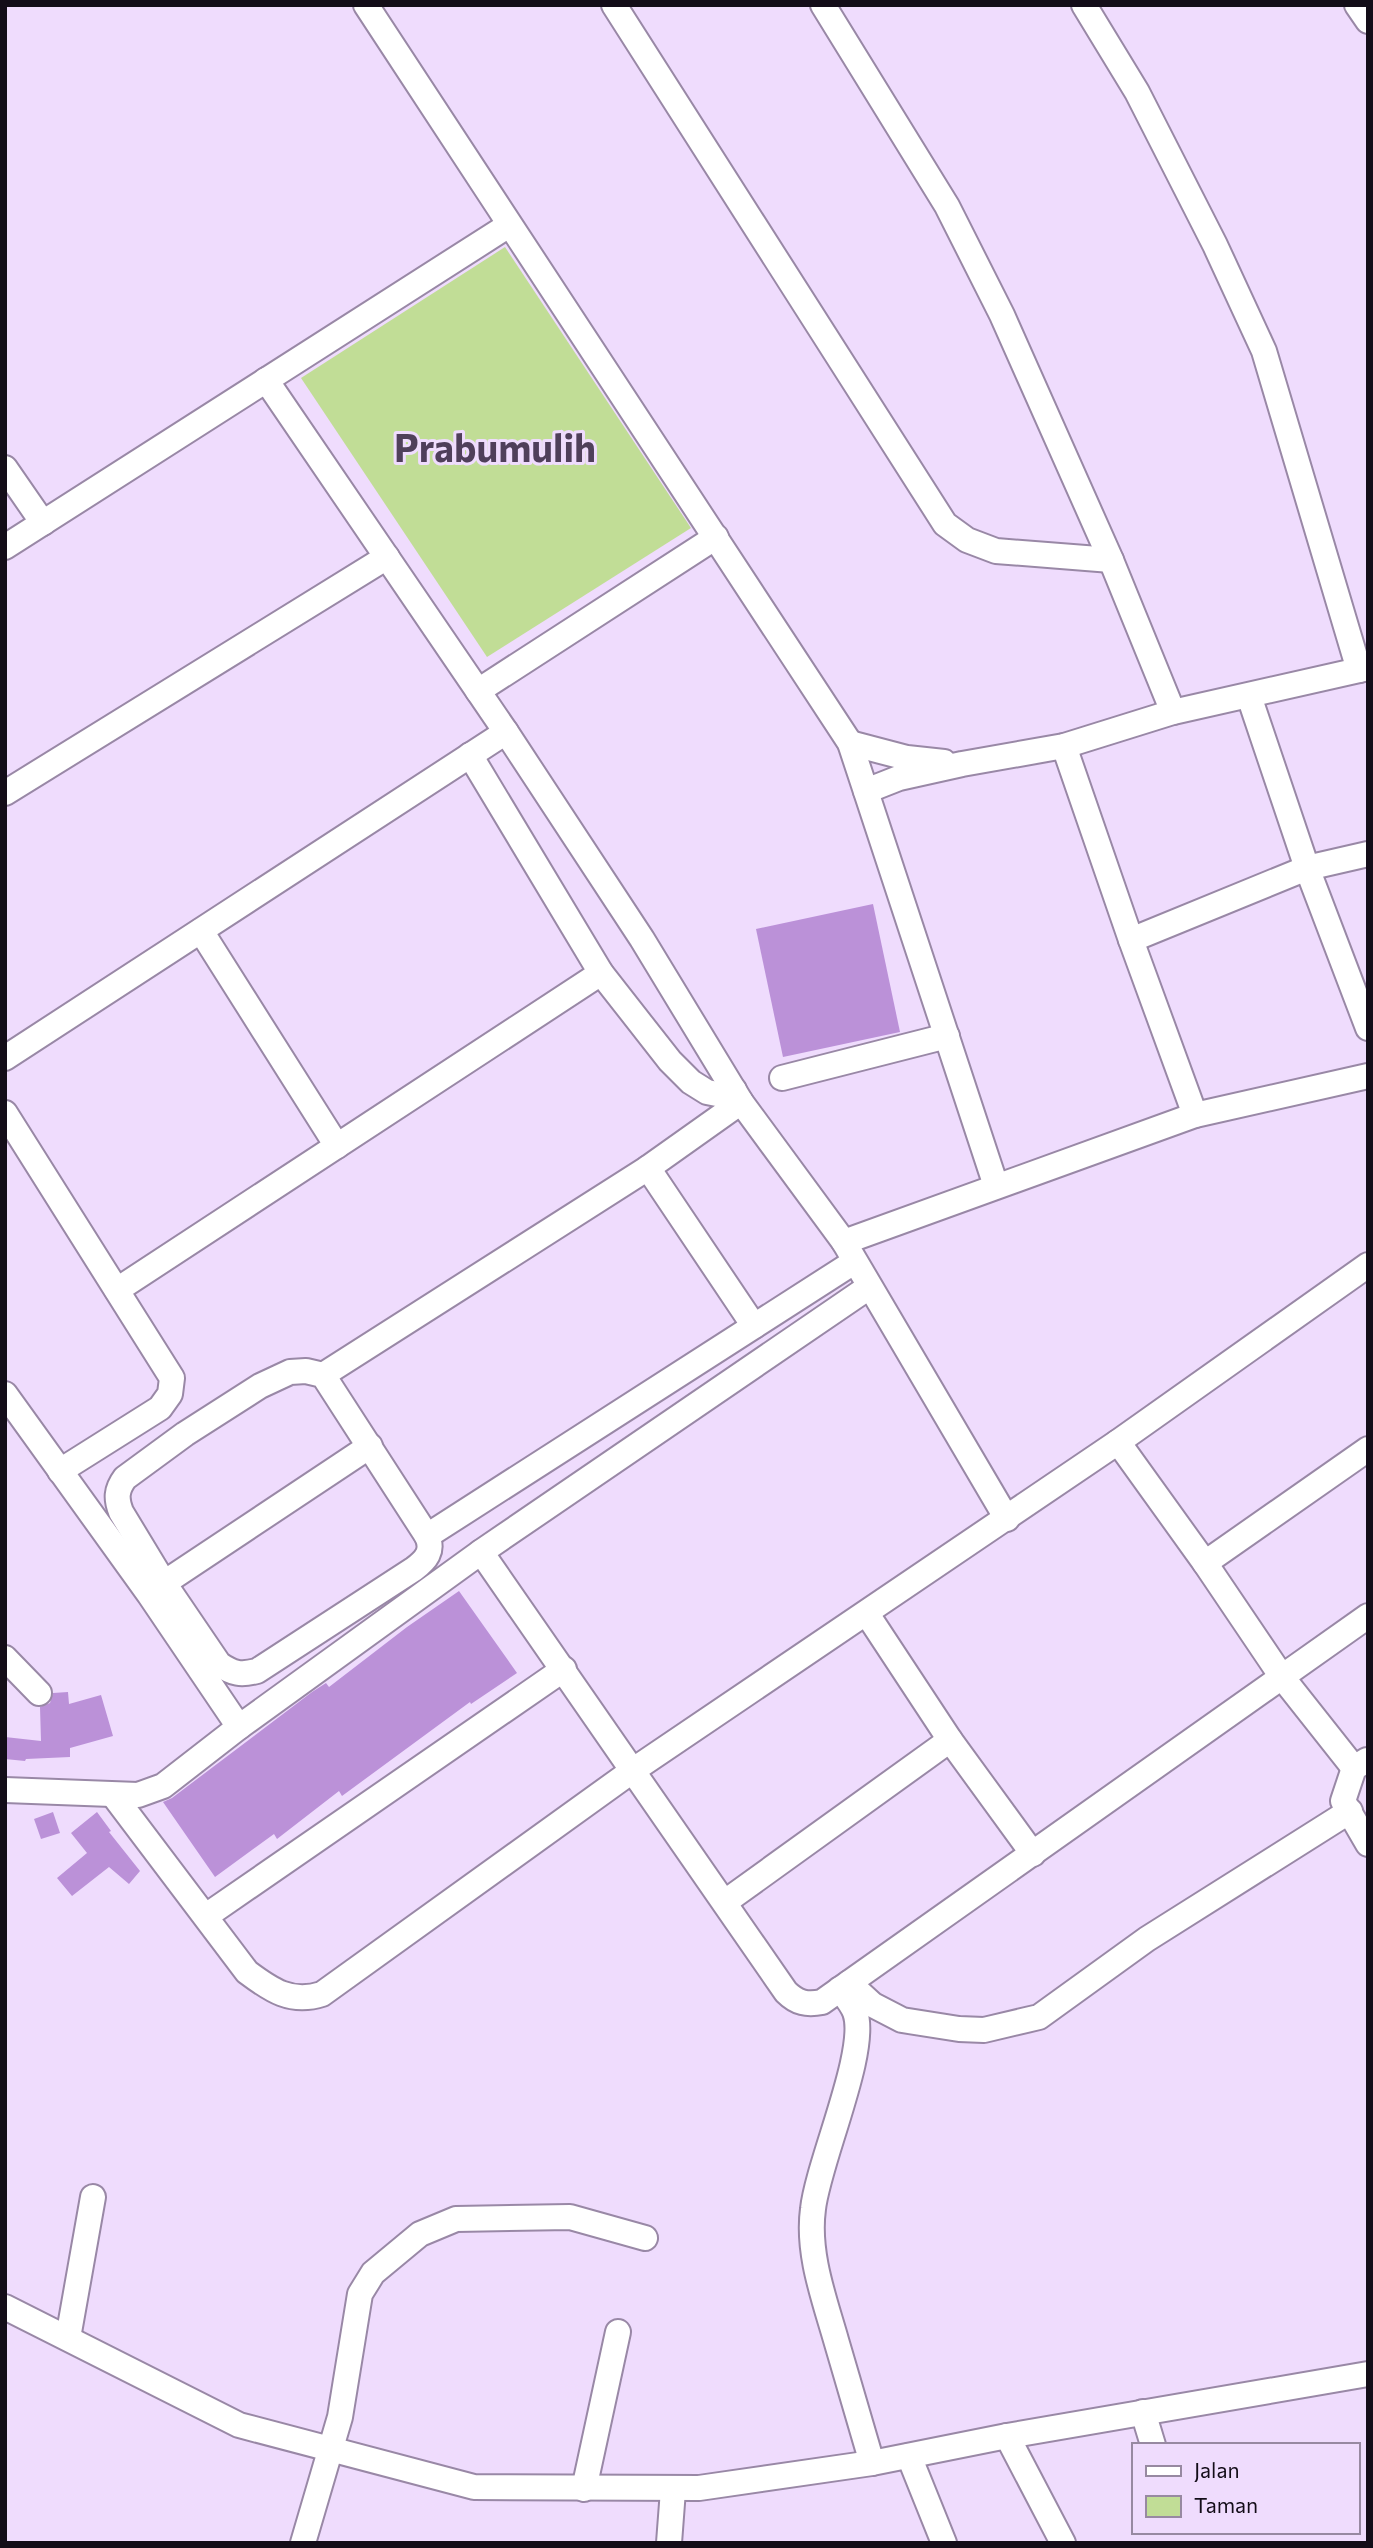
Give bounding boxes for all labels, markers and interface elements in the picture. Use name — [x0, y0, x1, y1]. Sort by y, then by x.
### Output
district label: Prabumulih — [394, 423, 596, 470]
legend — [1132, 2443, 1359, 2534]
text: Jalan — [1194, 2457, 1239, 2482]
text: Taman — [1194, 2492, 1258, 2517]

